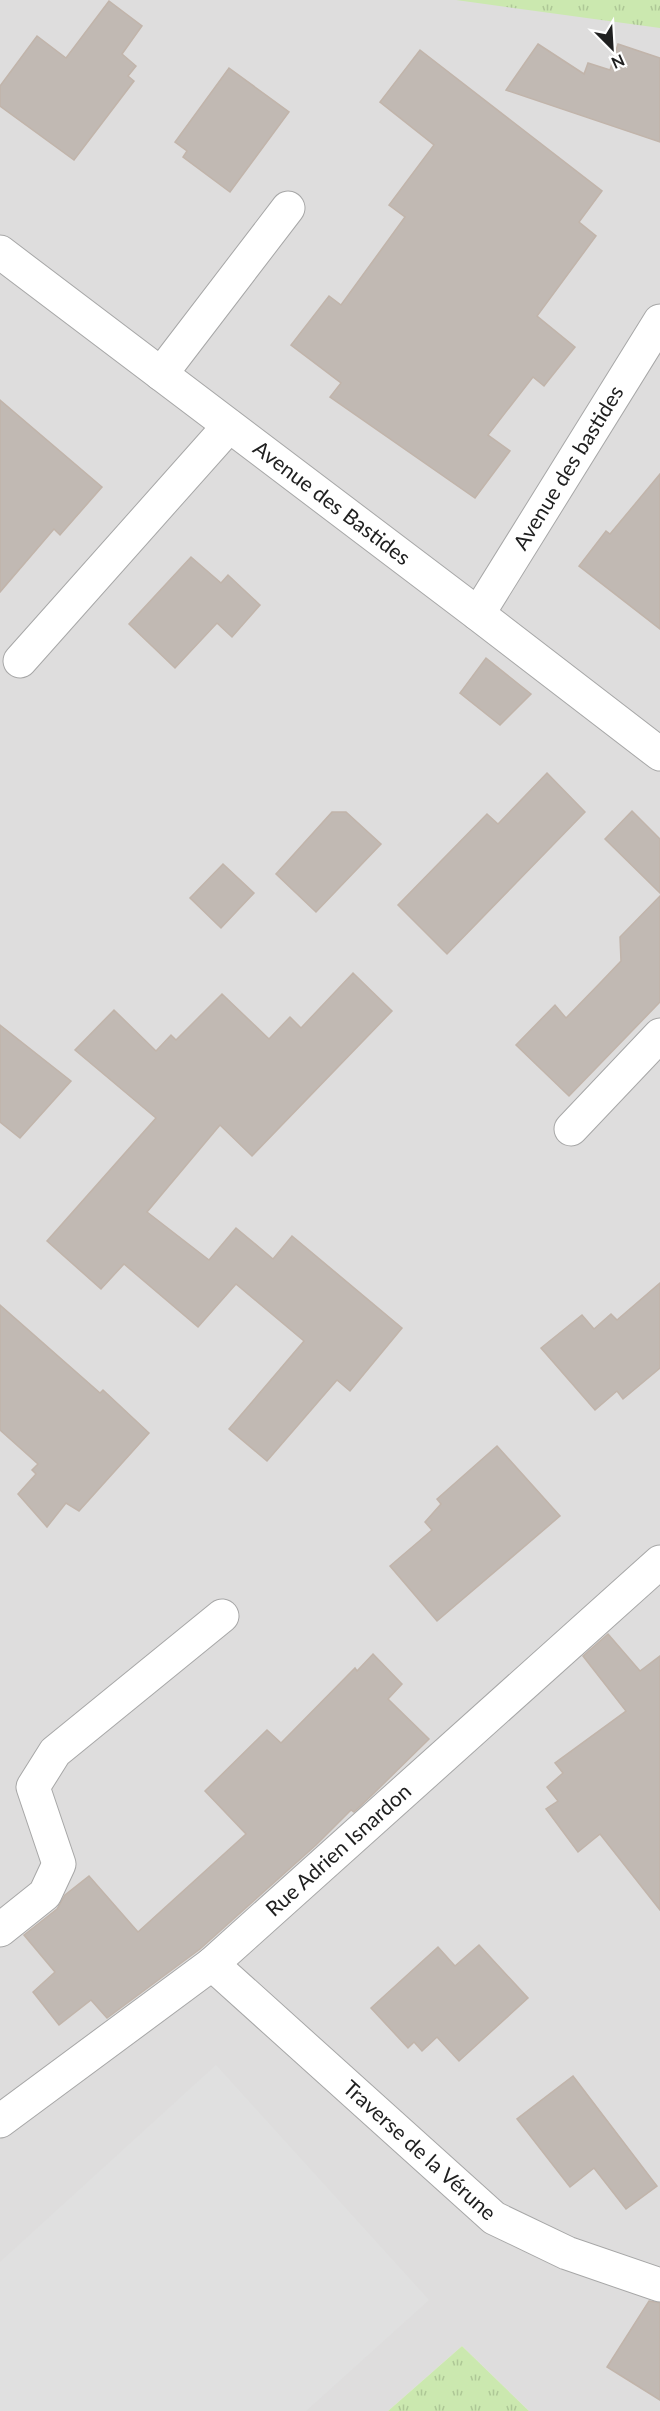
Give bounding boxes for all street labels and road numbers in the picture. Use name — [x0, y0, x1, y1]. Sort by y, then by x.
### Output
street label: Avenue des bastides — [507, 380, 628, 554]
street label: Avenue des Bastides — [249, 435, 416, 569]
street label: Rue Adrien Isnardon — [260, 1778, 415, 1921]
street label: Traverse de la Vérune — [339, 2074, 502, 2225]

